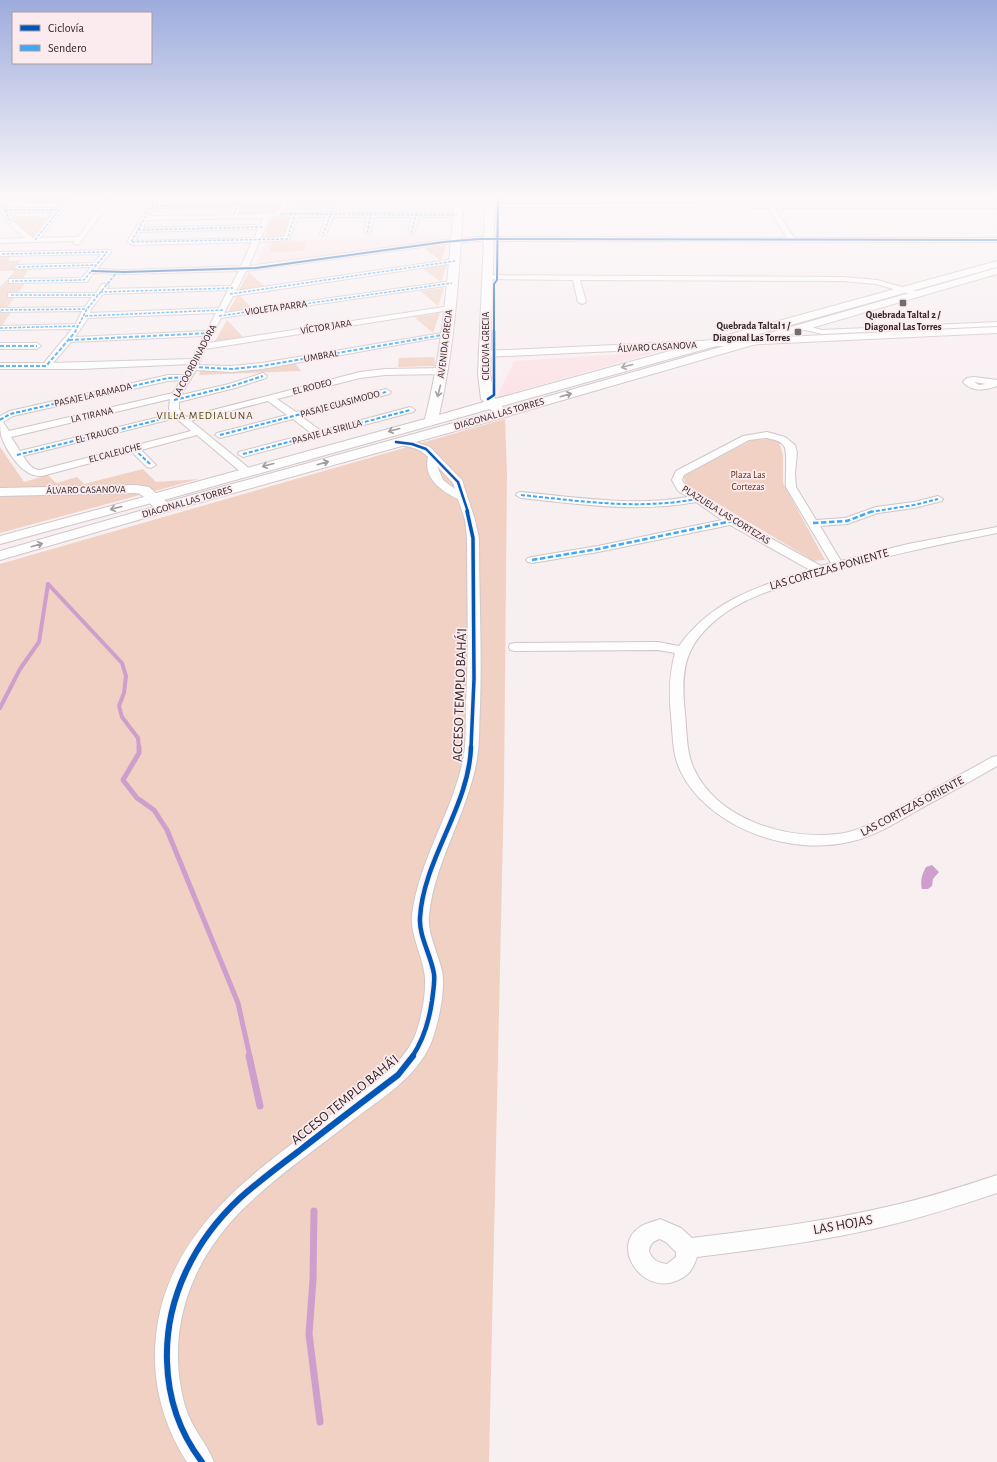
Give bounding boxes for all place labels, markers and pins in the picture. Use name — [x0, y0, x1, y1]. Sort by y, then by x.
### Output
marker: Quebrada Taltal 2 / Diagonal Las Torres — [898, 298, 908, 308]
place label: Quebrada Taltal 2 / Diagonal Las Torres — [864, 310, 942, 332]
place label: Quebrada Taltal 1 / Diagonal Las Torres — [713, 321, 791, 343]
marker: Quebrada Taltal 1 / Diagonal Las Torres — [793, 327, 803, 337]

